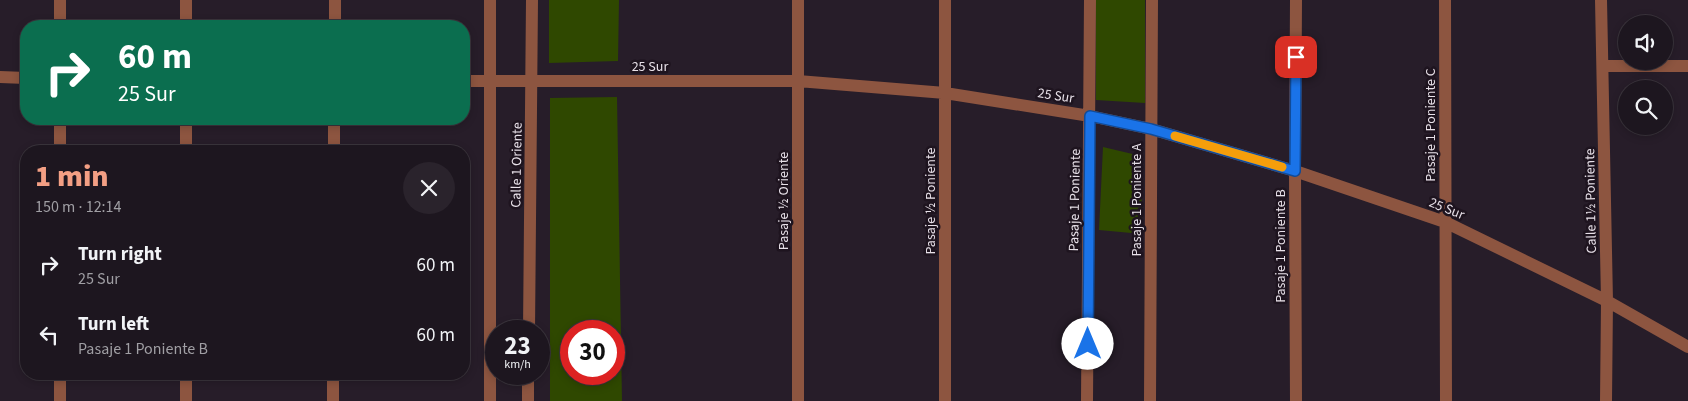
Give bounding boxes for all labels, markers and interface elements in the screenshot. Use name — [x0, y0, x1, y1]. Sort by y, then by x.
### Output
map controls — [1618, 15, 1673, 135]
button: sound — [1618, 15, 1673, 70]
text: 60 m — [118, 32, 192, 82]
pin — [1275, 36, 1317, 78]
icon: right — [35, 40, 100, 105]
icon: arrive — [1282, 43, 1310, 71]
street label: 25 Sur — [632, 57, 668, 77]
street label: Pasaje 1 Poniente C — [1421, 68, 1441, 182]
text: 25 Sur — [118, 78, 176, 110]
button: search — [1618, 80, 1673, 135]
street label: 25 Sur — [1036, 83, 1076, 109]
street label: Calle 1 Oriente — [506, 122, 528, 208]
street label: Pasaje 1 Poniente A — [1127, 143, 1147, 257]
street label: Pasaje ½ Poniente — [921, 147, 941, 255]
street label: Pasaje 1 Poniente — [1064, 148, 1086, 252]
street label: Calle 1½ Poniente — [1580, 148, 1602, 254]
street label: Pasaje ½ Oriente — [774, 152, 794, 250]
text: 1 min — [35, 155, 109, 198]
button: close — [403, 162, 455, 214]
street label: Pasaje 1 Poniente B — [1271, 189, 1291, 303]
street label: 25 Sur — [1426, 193, 1467, 225]
text: 150 m · 12:14 — [35, 196, 122, 218]
text: Turn right — [78, 241, 162, 268]
icon: right — [35, 251, 63, 279]
text: 60 m — [417, 252, 455, 279]
text: 25 Sur — [78, 268, 120, 290]
text: Turn left — [78, 311, 149, 338]
position arrow — [1061, 317, 1113, 369]
speed limit sign: 30 — [560, 320, 625, 385]
icon: left — [35, 321, 63, 349]
text: 60 m — [417, 322, 455, 349]
text: 23 — [504, 328, 531, 364]
text: Pasaje 1 Poniente B — [78, 338, 208, 360]
text: km/h — [504, 356, 531, 373]

